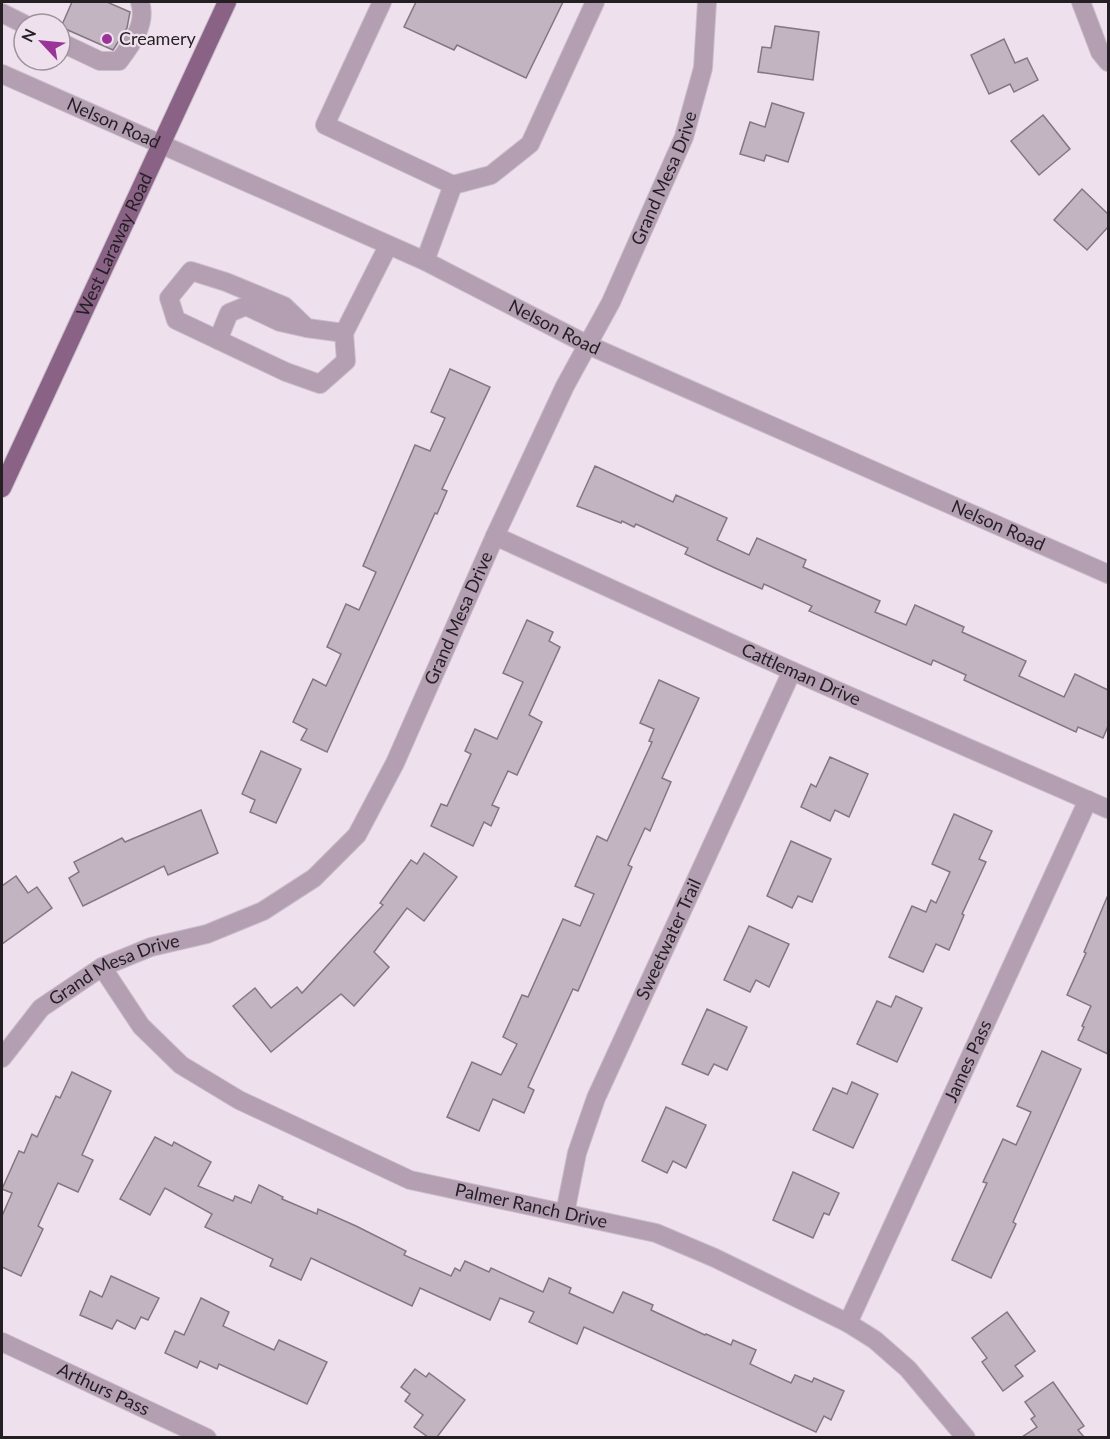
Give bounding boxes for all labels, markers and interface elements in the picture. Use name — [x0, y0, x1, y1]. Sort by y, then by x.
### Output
north arrow — [12, 12, 72, 72]
text: N — [17, 26, 39, 45]
place label: Creamery — [119, 27, 196, 49]
marker: Creamery — [100, 32, 114, 46]
street label: Nelson Road — [64, 92, 164, 153]
street label: Grand Mesa Drive — [626, 109, 701, 248]
street label: West Laraway Road — [71, 169, 156, 320]
street label: Nelson Road — [505, 294, 604, 359]
street label: Nelson Road — [948, 495, 1049, 555]
street label: Grand Mesa Drive — [419, 548, 497, 688]
street label: Cattleman Drive — [738, 638, 865, 710]
street label: Sweetwater Trail — [631, 875, 705, 1003]
street label: Grand Mesa Drive — [44, 929, 181, 1010]
street label: James Pass — [939, 1016, 996, 1105]
street label: Palmer Ranch Drive — [453, 1178, 610, 1232]
street label: Arthurs Pass — [54, 1358, 154, 1420]

